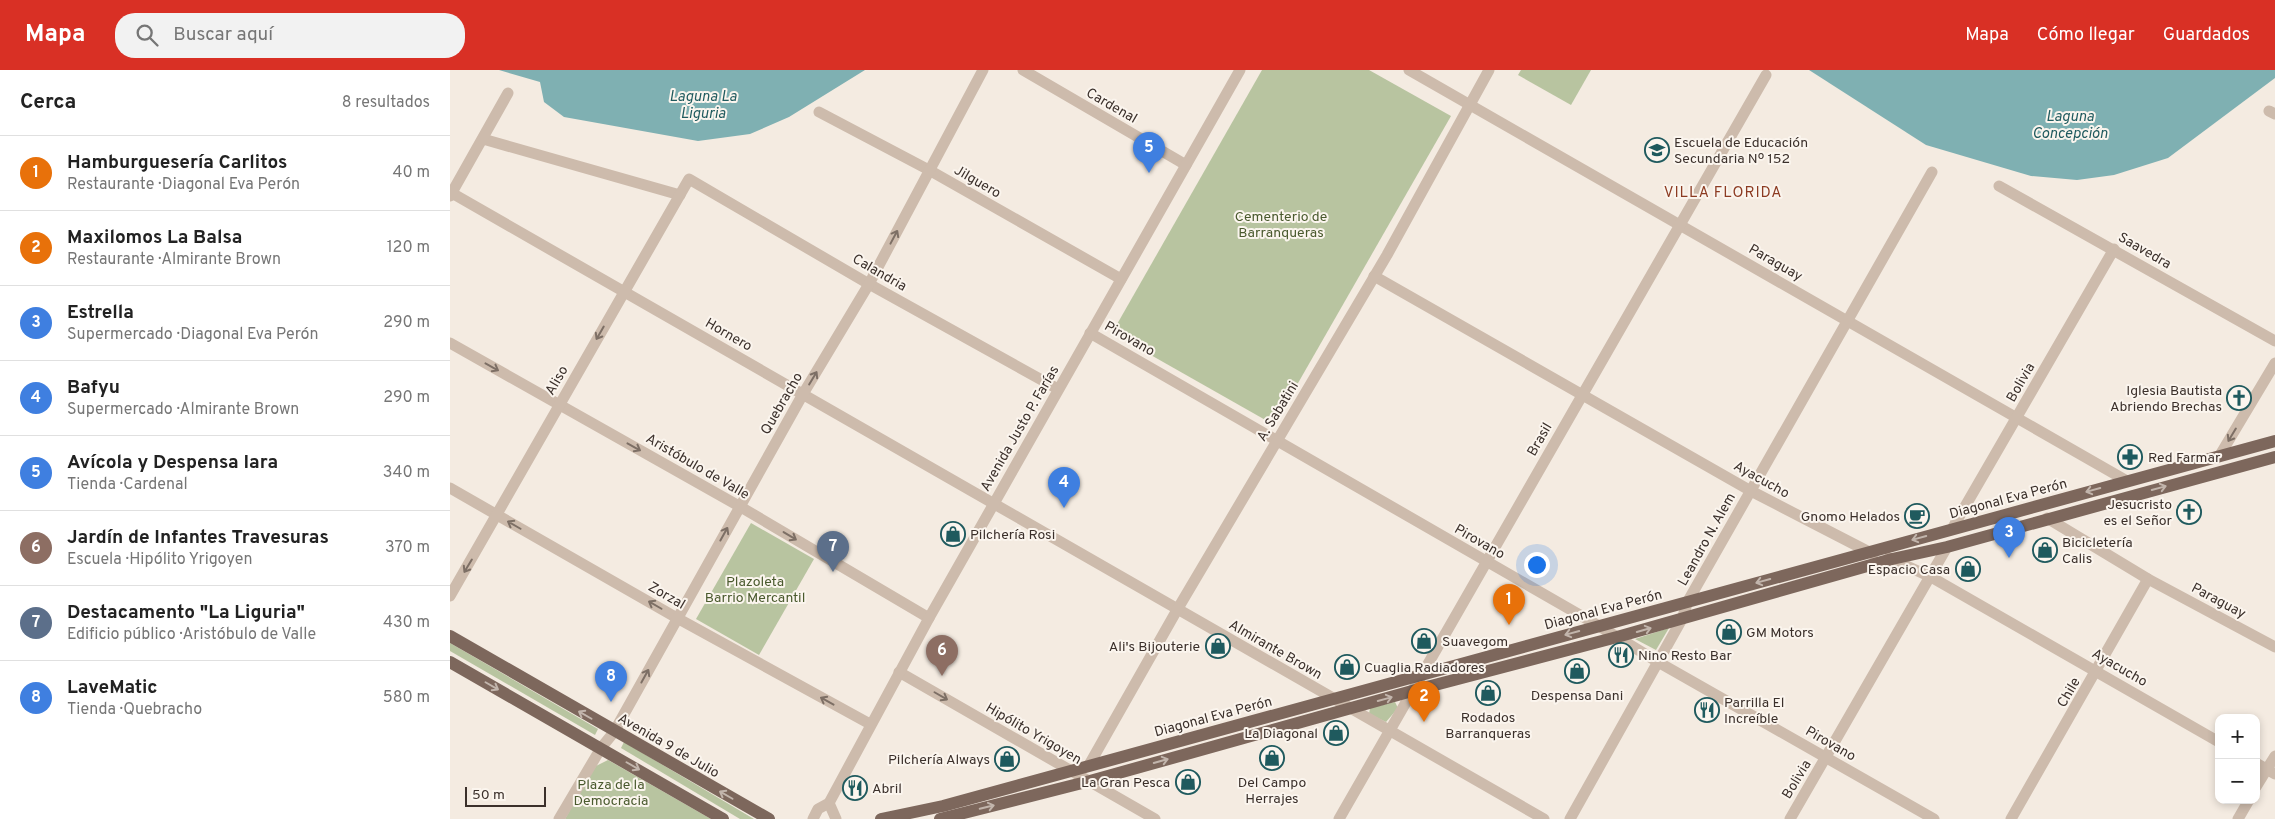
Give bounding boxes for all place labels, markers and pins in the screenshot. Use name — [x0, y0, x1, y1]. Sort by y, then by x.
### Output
pin: 5 — [1133, 132, 1165, 173]
place label: Escuela de Educación Secundaria Nº 152 — [1674, 135, 1808, 168]
school or university icon: Escuela de Educación Secundaria Nº 152 — [1644, 137, 1670, 163]
place label: Iglesia Bautista Abriendo Brechas — [2110, 383, 2222, 416]
church icon: Iglesia Bautista Abriendo Brechas — [2226, 385, 2252, 411]
pharmacy icon: Red Farmar — [2117, 444, 2143, 470]
place label: Red Farmar — [2148, 450, 2221, 467]
pin: 4 — [1048, 467, 1080, 508]
place label: Jesucristo es el Señor — [2103, 497, 2173, 530]
church icon: Jesucristo es el Señor — [2176, 499, 2202, 525]
cafe icon: Gnomo Helados — [1904, 503, 1930, 529]
place label: Gnomo Helados — [1801, 509, 1900, 526]
pin: 3 — [1993, 517, 2025, 558]
shop icon: Pilchería Rosi — [940, 521, 966, 547]
place label: Pilchería Rosi — [970, 527, 1055, 544]
pin: 7 — [817, 531, 849, 572]
place label: Bicicletería Calis — [2062, 535, 2133, 568]
shop icon: Bicicletería Calis — [2032, 537, 2058, 563]
shop icon: Espacio Casa — [1955, 556, 1981, 582]
place label: Espacio Casa — [1868, 562, 1950, 579]
pin: 1 — [1493, 584, 1525, 625]
shop icon: GM Motors — [1716, 619, 1742, 645]
place label: GM Motors — [1746, 625, 1814, 642]
shop icon: Suavegom — [1411, 628, 1437, 654]
shop icon: Ali's Bijouterie — [1205, 633, 1231, 659]
place label: Suavegom — [1442, 634, 1508, 651]
pin: 6 — [926, 635, 958, 676]
place label: Ali's Bijouterie — [1109, 639, 1200, 656]
restaurant icon: Nino Resto Bar — [1608, 642, 1634, 668]
place label: Nino Resto Bar — [1638, 648, 1733, 665]
shop icon: Cuaglia Radiadores — [1334, 654, 1360, 680]
shop icon: Despensa Dani — [1564, 658, 1590, 684]
place label: Cuaglia Radiadores — [1364, 660, 1485, 677]
pin: 8 — [595, 661, 627, 702]
shop icon: Rodados Barranqueras — [1475, 680, 1501, 706]
pin: 2 — [1408, 681, 1440, 722]
place label: Despensa Dani — [1531, 688, 1623, 705]
place label: Parrilla El Increíble — [1724, 695, 1784, 728]
restaurant icon: Parrilla El Increíble — [1694, 697, 1720, 723]
place label: Rodados Barranqueras — [1445, 710, 1531, 743]
shop icon: La Diagonal — [1323, 720, 1349, 746]
place label: La Diagonal — [1244, 726, 1318, 743]
shop icon: Del Campo Herrajes — [1259, 745, 1285, 771]
shop icon: Pilchería Always — [994, 746, 1020, 772]
place label: Pilchería Always — [888, 752, 990, 769]
shop icon: La Gran Pesca — [1175, 769, 1201, 795]
restaurant icon: Abril — [842, 775, 868, 801]
place label: La Gran Pesca — [1081, 775, 1170, 792]
place label: Del Campo Herrajes — [1238, 775, 1306, 808]
place label: Abril — [872, 781, 902, 798]

